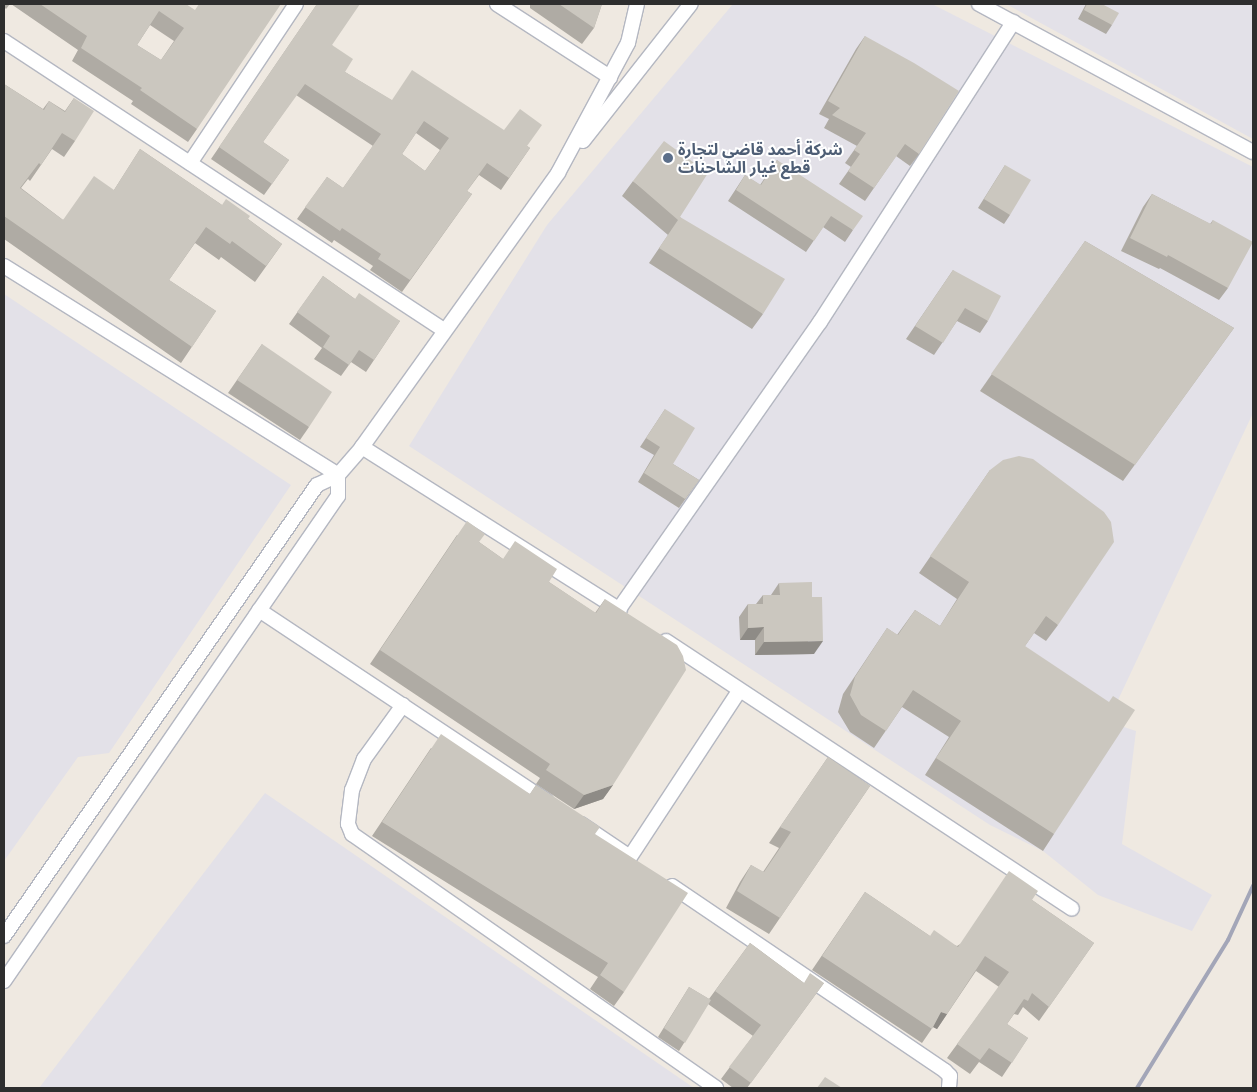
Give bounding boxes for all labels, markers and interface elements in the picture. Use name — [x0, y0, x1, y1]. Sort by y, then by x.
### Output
place label: شركة أحمد قاضي لتجارة قطع غيار الشاحنات — [678, 139, 843, 177]
marker: شركة أحمد قاضي لتجارة قطع غيار الشاحنات — [662, 152, 674, 164]

